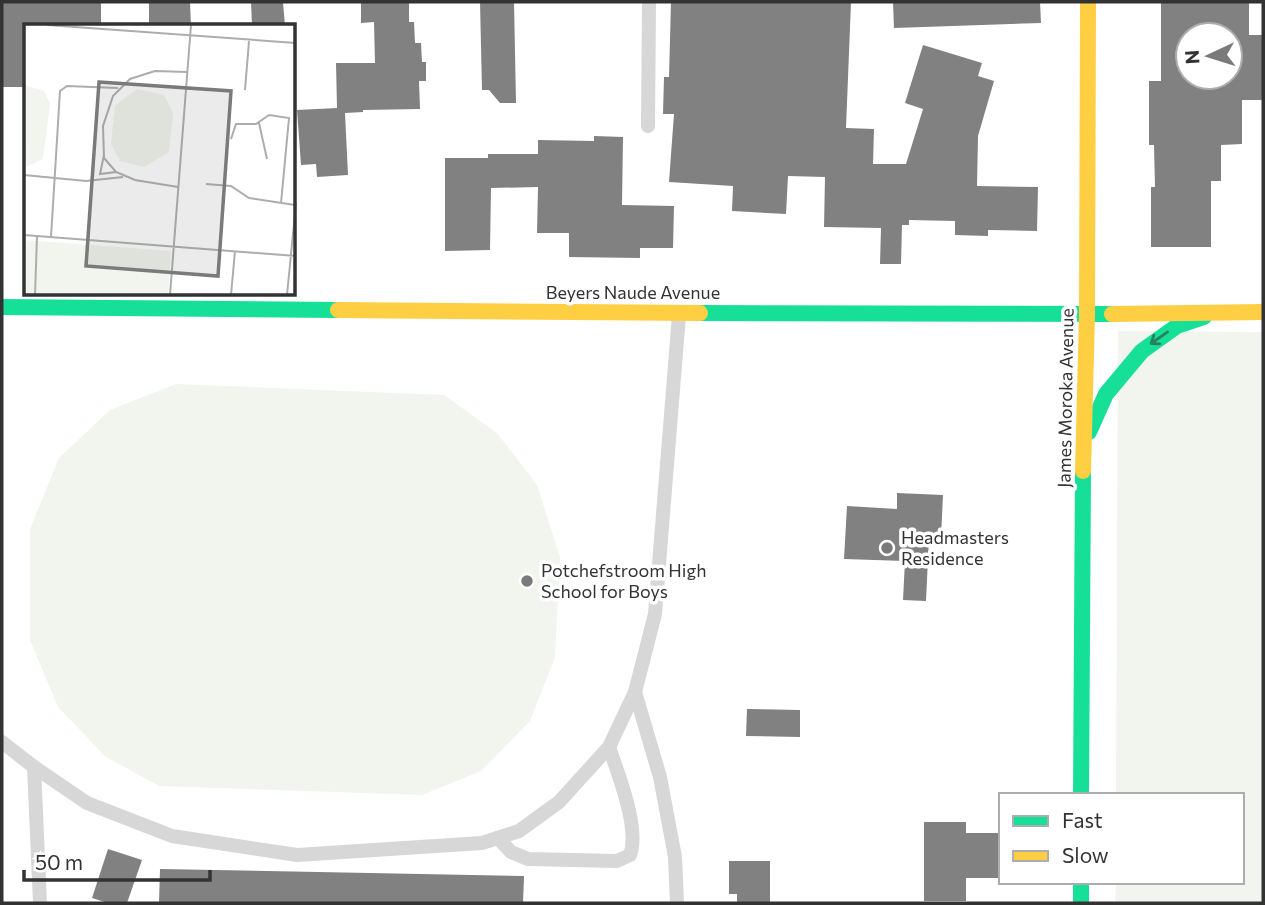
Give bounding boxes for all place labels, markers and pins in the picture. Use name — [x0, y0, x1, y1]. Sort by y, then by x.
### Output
place label: Headmasters Residence — [901, 526, 1009, 569]
marker: Headmasters Residence — [879, 540, 895, 556]
place label: Potchefstroom High School for Boys — [541, 559, 707, 602]
marker: Potchefstroom High School for Boys — [519, 573, 535, 589]

